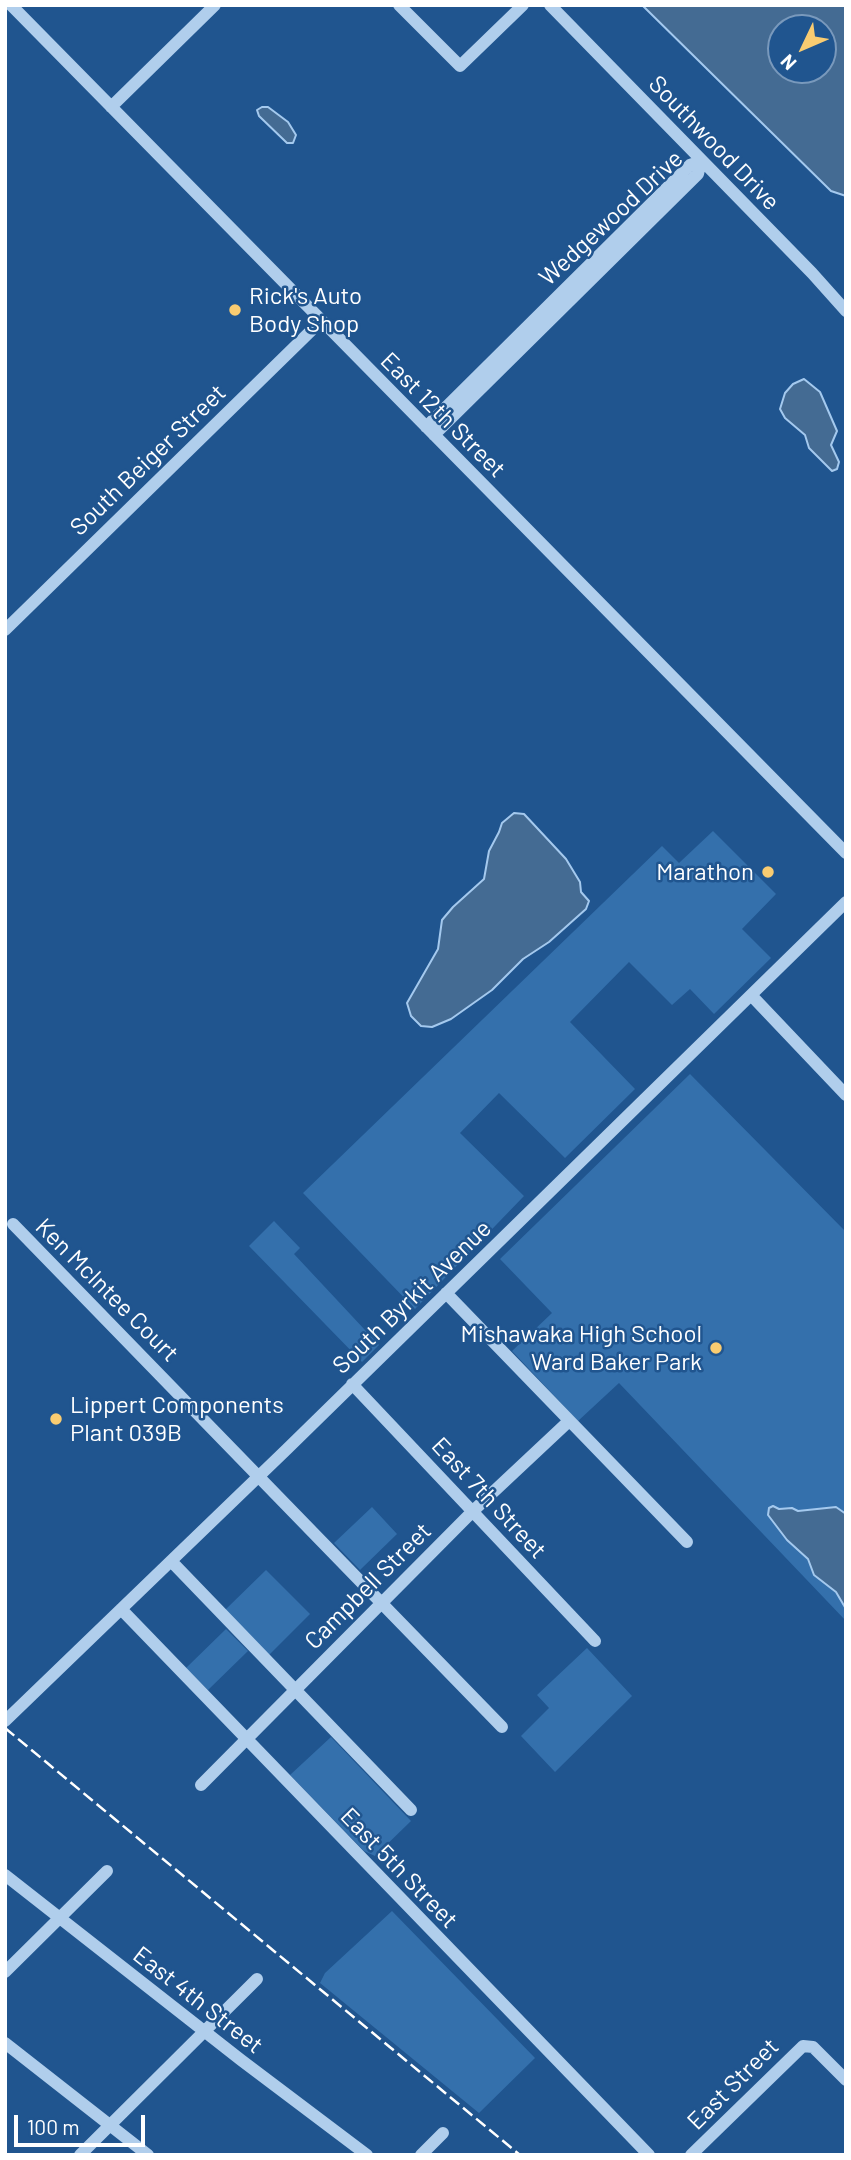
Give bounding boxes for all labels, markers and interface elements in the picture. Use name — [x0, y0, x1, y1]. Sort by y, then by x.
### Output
north arrow — [767, 14, 837, 84]
text: N — [775, 50, 801, 75]
street label: Southwood Drive — [643, 70, 785, 216]
street label: Wedgewood Drive — [533, 144, 689, 292]
place label: Rick's Auto Body Shop — [249, 282, 362, 338]
marker: Rick's Auto Body Shop — [227, 302, 243, 318]
street label: East 12th Street — [374, 346, 512, 484]
street label: South Beiger Street — [64, 378, 232, 542]
place label: Marathon — [656, 858, 754, 886]
marker: Marathon — [760, 864, 776, 880]
street label: Ken McIntee Court — [29, 1212, 185, 1368]
street label: South Byrkit Avenue — [327, 1214, 497, 1380]
place label: Mishawaka High School Ward Baker Park — [461, 1320, 702, 1376]
marker: Mishawaka High School Ward Baker Park — [708, 1340, 724, 1356]
place label: Lippert Components Plant 039B — [70, 1391, 284, 1447]
marker: Lippert Components Plant 039B — [48, 1411, 64, 1427]
street label: East 7th Street — [426, 1431, 552, 1565]
street label: Campbell Street — [299, 1517, 437, 1655]
street label: East 5th Street — [334, 1802, 464, 1934]
street label: East 4th Street — [127, 1940, 269, 2060]
street label: East Street — [681, 2032, 785, 2136]
scale bar — [18, 2100, 149, 2144]
text: 100 m — [27, 2114, 80, 2139]

